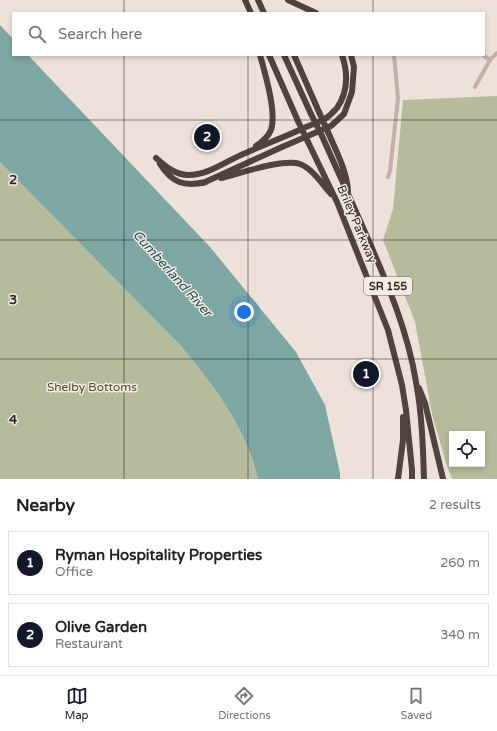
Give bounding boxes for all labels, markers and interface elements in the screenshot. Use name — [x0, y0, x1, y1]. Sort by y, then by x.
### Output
search box — [12, 12, 485, 56]
icon: search — [26, 23, 48, 45]
text: Search here — [58, 25, 142, 43]
pin: 2 — [194, 122, 220, 152]
text: 2 — [9, 172, 17, 188]
street label: Briley Parkway — [334, 183, 380, 266]
water label: Cumberland River — [129, 227, 217, 322]
road number: SR 155 — [364, 277, 412, 295]
text: 3 — [9, 292, 17, 308]
your location — [234, 302, 254, 322]
pin: 1 — [353, 359, 379, 389]
park label: Shelby Bottoms — [47, 380, 137, 394]
text: 4 — [9, 412, 18, 428]
map controls — [449, 431, 485, 467]
button: locate — [449, 431, 485, 467]
text: Nearby — [16, 495, 75, 516]
text: 2 results — [429, 497, 481, 513]
text: Ryman Hospitality Properties — [55, 546, 262, 564]
text: 1 — [26, 555, 34, 571]
text: 260 m — [440, 555, 480, 571]
text: Office — [55, 564, 93, 580]
text: Olive Garden — [55, 618, 147, 636]
text: 2 — [26, 627, 34, 643]
text: 340 m — [440, 627, 480, 643]
text: Restaurant — [55, 636, 123, 652]
tab: Map — [65, 685, 89, 722]
tab: Directions — [218, 685, 271, 722]
tab: Saved — [400, 685, 432, 722]

